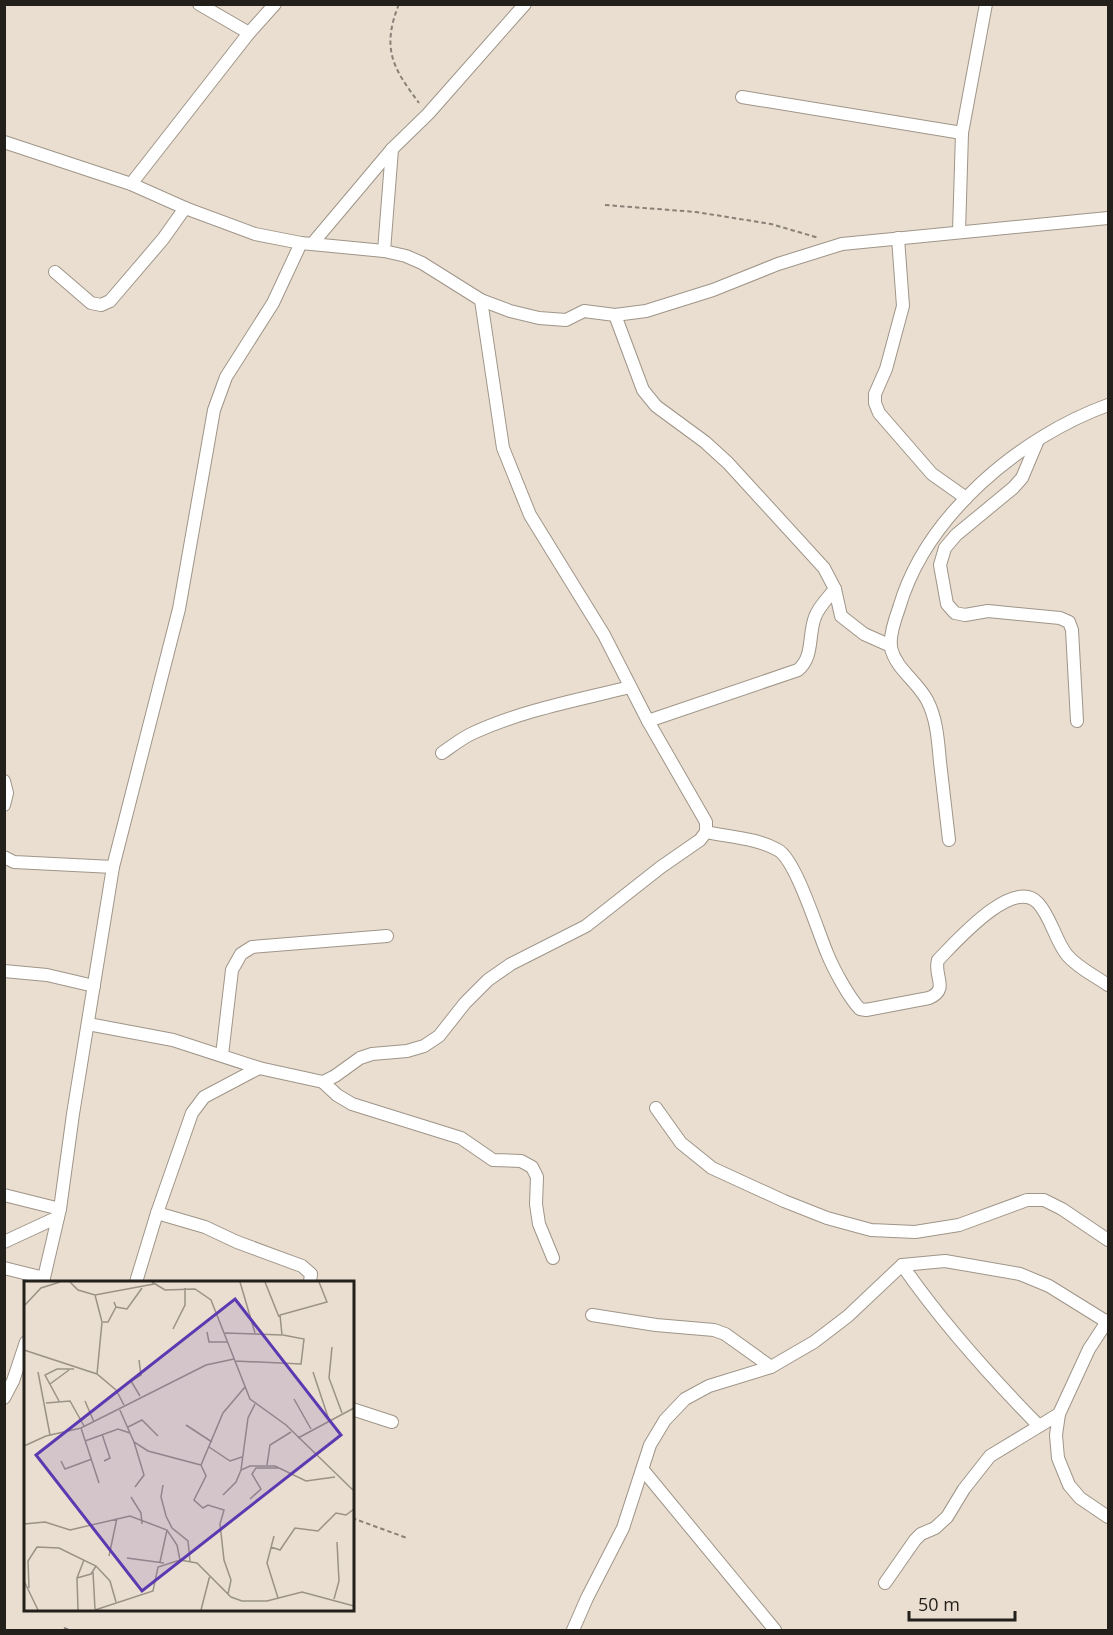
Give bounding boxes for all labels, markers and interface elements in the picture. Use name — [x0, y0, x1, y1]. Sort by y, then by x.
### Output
inset map — [24, 1281, 354, 1611]
scale bar — [909, 1584, 1016, 1622]
text: 50 m — [918, 1592, 960, 1616]

